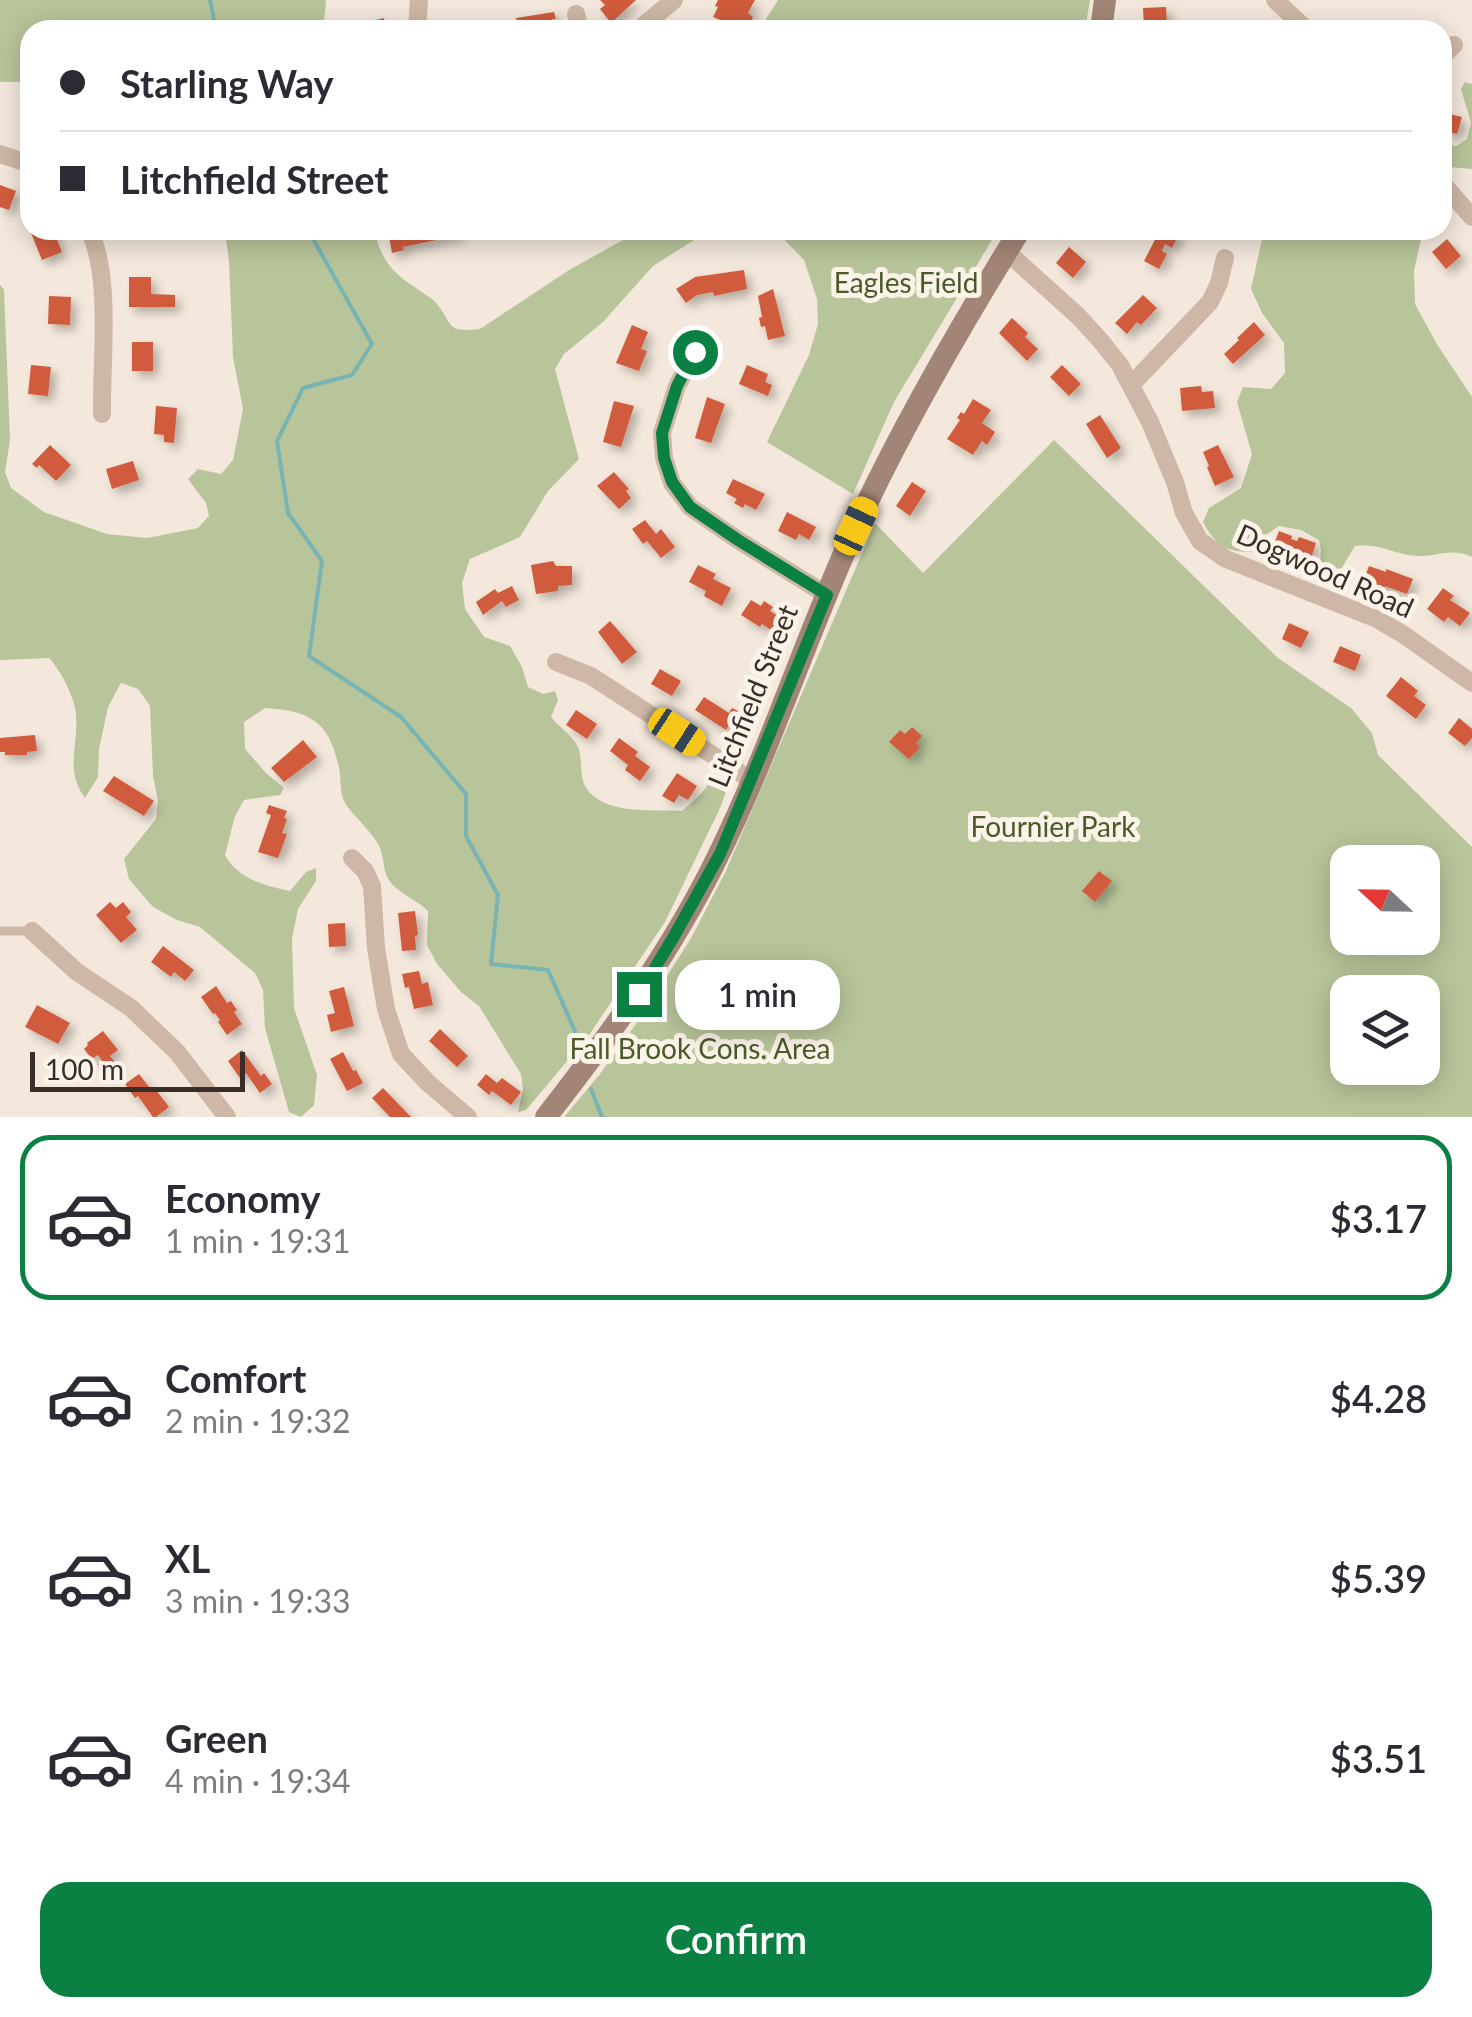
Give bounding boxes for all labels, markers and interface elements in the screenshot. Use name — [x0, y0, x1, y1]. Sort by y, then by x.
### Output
text: Starling Way — [120, 60, 334, 106]
text: Litchfield Street — [120, 156, 388, 202]
park label: Eagles Field — [834, 265, 978, 299]
route start — [673, 330, 718, 375]
car — [830, 492, 882, 560]
street label: Dogwood Road — [1232, 516, 1419, 624]
street label: Litchfield Street — [700, 599, 804, 792]
car — [644, 703, 710, 761]
park label: Fournier Park — [971, 809, 1136, 843]
north arrow — [1330, 845, 1440, 955]
map controls — [1330, 845, 1440, 1085]
callout: 1 min — [674, 959, 839, 1029]
route end — [617, 972, 662, 1017]
text: 1 min — [718, 975, 797, 1014]
button: layers — [1330, 975, 1440, 1085]
park label: Fall Brook Cons. Area — [570, 1031, 830, 1065]
scale bar — [30, 1047, 245, 1092]
text: 100 m — [45, 1052, 124, 1086]
icon: car — [45, 1173, 135, 1263]
text: Economy — [165, 1175, 320, 1221]
text: $3.17 — [1330, 1195, 1427, 1241]
text: 1 min · 19:31 — [165, 1221, 351, 1260]
icon: car — [45, 1353, 135, 1443]
text: Comfort — [165, 1355, 306, 1401]
text: $4.28 — [1330, 1375, 1427, 1421]
text: 2 min · 19:32 — [165, 1401, 351, 1440]
icon: car — [45, 1533, 135, 1623]
text: XL — [165, 1535, 210, 1581]
text: $5.39 — [1330, 1555, 1427, 1601]
text: 3 min · 19:33 — [165, 1581, 351, 1620]
icon: car — [45, 1713, 135, 1803]
text: Green — [165, 1715, 268, 1761]
text: $3.51 — [1330, 1735, 1427, 1781]
text: 4 min · 19:34 — [165, 1761, 351, 1800]
button: Confirm — [40, 1882, 1432, 1997]

